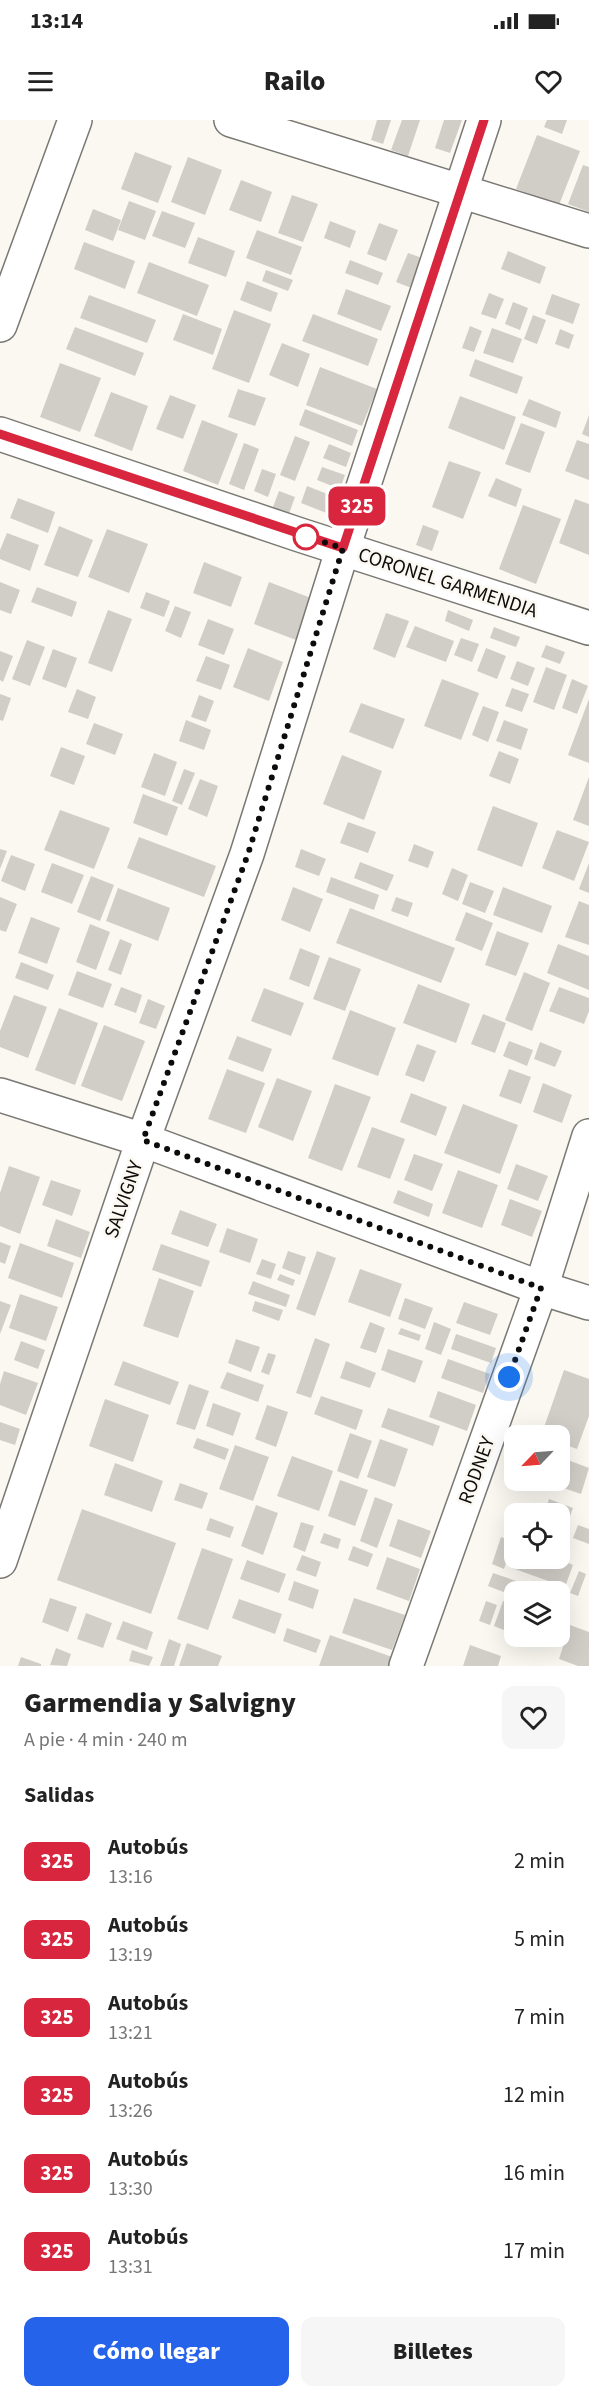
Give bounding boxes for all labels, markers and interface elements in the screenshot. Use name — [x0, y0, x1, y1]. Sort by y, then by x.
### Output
text: 13:14 — [30, 5, 83, 37]
text: Railo — [264, 62, 325, 101]
icon: menu — [24, 65, 57, 98]
icon: heart — [532, 65, 565, 98]
line badge: 325 — [322, 486, 392, 526]
text: 325 — [340, 491, 374, 521]
unlabelled marker — [293, 524, 319, 550]
street label: CORONEL GARMENDIA — [354, 541, 541, 625]
street label: SALVIGNY — [98, 1156, 150, 1242]
your location — [494, 1362, 524, 1392]
north arrow — [504, 1425, 570, 1491]
map controls — [504, 1425, 570, 1647]
street label: RODNEY — [452, 1432, 502, 1508]
button: locate — [504, 1503, 570, 1569]
button: layers — [504, 1581, 570, 1647]
text: Garmendia y Salvigny — [24, 1683, 296, 1723]
button: heart — [502, 1686, 565, 1749]
text: A pie · 4 min · 240 m — [24, 1726, 188, 1754]
text: Salidas — [24, 1779, 94, 1811]
text: Autobús — [108, 1831, 188, 1863]
text: 2 min — [514, 1845, 565, 1877]
text: 325 — [40, 1846, 74, 1876]
text: 13:16 — [108, 1863, 153, 1891]
text: Autobús — [108, 1909, 188, 1941]
text: 5 min — [514, 1923, 565, 1955]
text: 325 — [40, 1924, 74, 1954]
text: 13:19 — [108, 1941, 153, 1969]
text: Autobús — [108, 1987, 188, 2019]
text: 7 min — [514, 2001, 565, 2033]
text: 325 — [40, 2002, 74, 2032]
text: 13:21 — [108, 2019, 153, 2047]
text: Autobús — [108, 2065, 188, 2097]
text: 12 min — [503, 2079, 565, 2111]
text: 325 — [40, 2080, 74, 2110]
text: 13:26 — [108, 2097, 153, 2125]
text: Autobús — [108, 2143, 188, 2175]
text: 16 min — [503, 2157, 565, 2189]
text: 325 — [40, 2158, 74, 2188]
text: 13:30 — [108, 2175, 153, 2203]
text: Autobús — [108, 2221, 188, 2253]
text: 17 min — [503, 2235, 565, 2267]
text: 325 — [40, 2236, 74, 2266]
text: 13:31 — [108, 2253, 153, 2281]
button: Cómo llegar — [24, 2317, 289, 2386]
button: Billetes — [301, 2317, 565, 2386]

